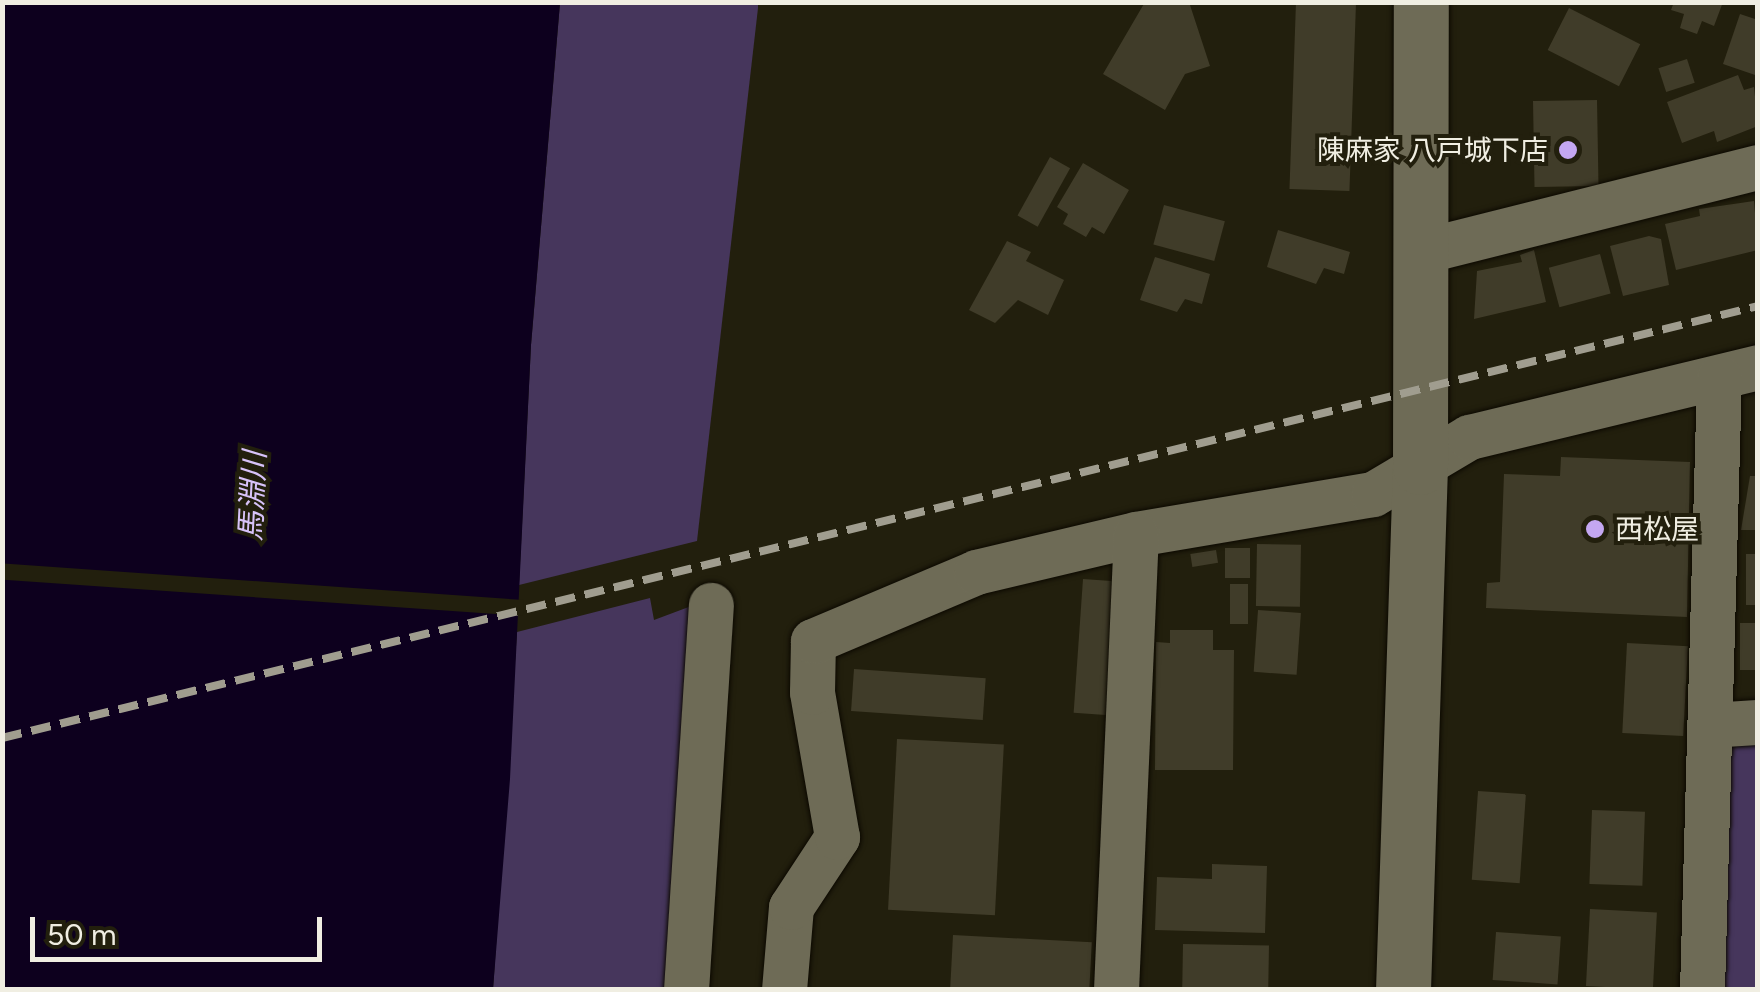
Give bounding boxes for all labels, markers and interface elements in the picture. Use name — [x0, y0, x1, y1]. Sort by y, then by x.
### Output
place label: 陳麻家 八戸城下店 — [1317, 133, 1548, 167]
marker: 陳麻家 八戸城下店 — [1557, 139, 1579, 161]
water label: 馬淵川 — [233, 450, 273, 542]
place label: 西松屋 — [1615, 512, 1699, 546]
marker: 西松屋 — [1584, 518, 1606, 540]
scale bar — [35, 897, 328, 959]
text: 50 m — [47, 916, 116, 953]

